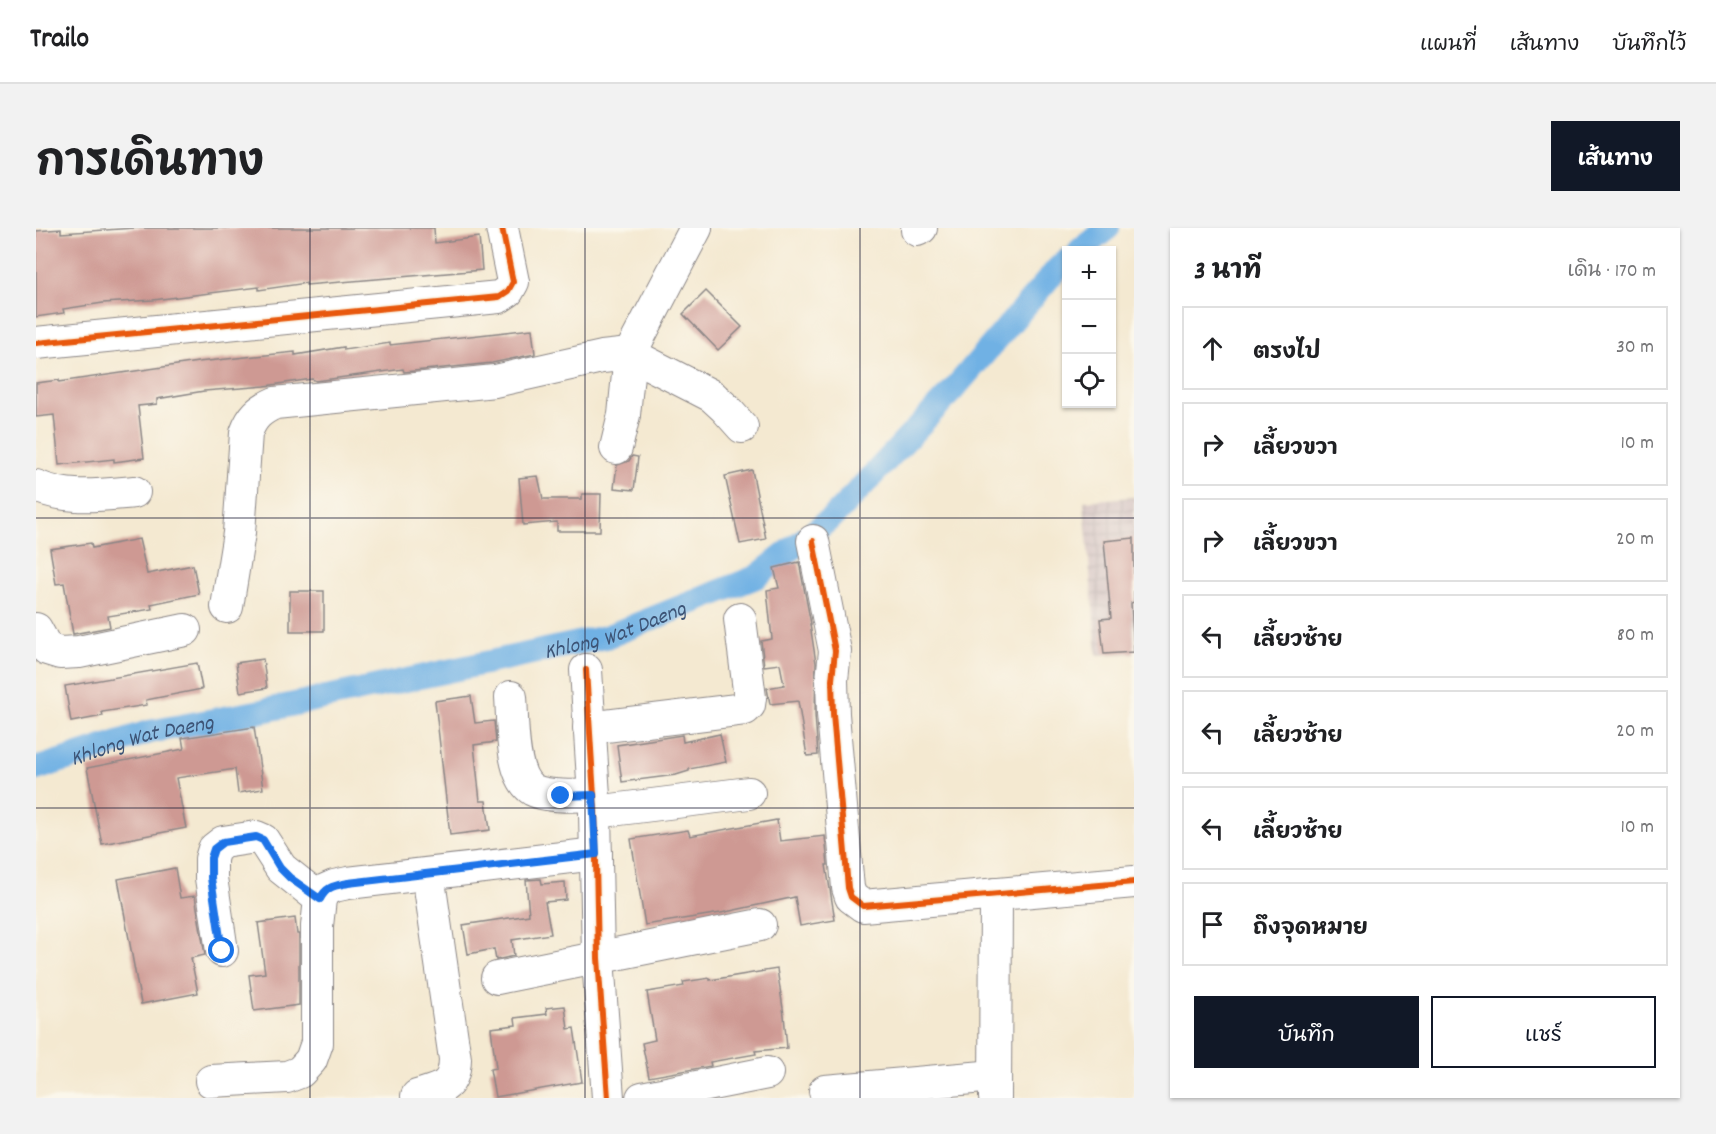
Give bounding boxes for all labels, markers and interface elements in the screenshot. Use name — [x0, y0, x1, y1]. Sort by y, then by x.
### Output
text: Trailo — [30, 21, 89, 61]
text: แผนที่ — [1420, 31, 1477, 61]
text: เส้นทาง — [1510, 31, 1579, 61]
text: บันทึกไว้ — [1612, 31, 1686, 61]
button: เส้นทาง — [1551, 121, 1680, 191]
text: การเดินทาง — [36, 136, 264, 196]
map controls — [1062, 246, 1116, 408]
button: + — [1062, 246, 1116, 300]
text: 3 นาที — [1194, 254, 1262, 291]
text: เดิน · 170 m — [1568, 258, 1656, 286]
button: − — [1062, 300, 1116, 354]
icon: ahead — [1196, 332, 1229, 365]
text: 30 m — [1616, 334, 1654, 362]
text: ตรงไป — [1253, 338, 1321, 369]
button: locate — [1062, 354, 1116, 408]
icon: right — [1196, 428, 1229, 461]
text: 10 m — [1620, 430, 1654, 458]
text: เลี้ยวขวา — [1253, 434, 1337, 465]
icon: right — [1196, 524, 1229, 557]
text: 20 m — [1616, 526, 1654, 554]
text: เลี้ยวขวา — [1253, 530, 1337, 561]
water label: Khlong Wat Daeng — [541, 594, 692, 669]
icon: left — [1196, 620, 1229, 653]
text: 80 m — [1617, 622, 1654, 650]
text: เลี้ยวซ้าย — [1253, 626, 1343, 657]
water label: Khlong Wat Daeng — [67, 708, 218, 776]
icon: left — [1196, 716, 1229, 749]
text: 20 m — [1616, 718, 1654, 746]
text: เลี้ยวซ้าย — [1253, 722, 1343, 753]
route end — [547, 782, 573, 808]
icon: left — [1196, 812, 1229, 845]
text: 10 m — [1620, 814, 1654, 842]
text: เลี้ยวซ้าย — [1253, 818, 1343, 849]
icon: arrive — [1196, 908, 1229, 941]
text: ถึงจุดหมาย — [1253, 914, 1368, 945]
route start — [208, 937, 234, 963]
button: บันทึก — [1194, 996, 1419, 1068]
button: แชร์ — [1431, 996, 1656, 1068]

